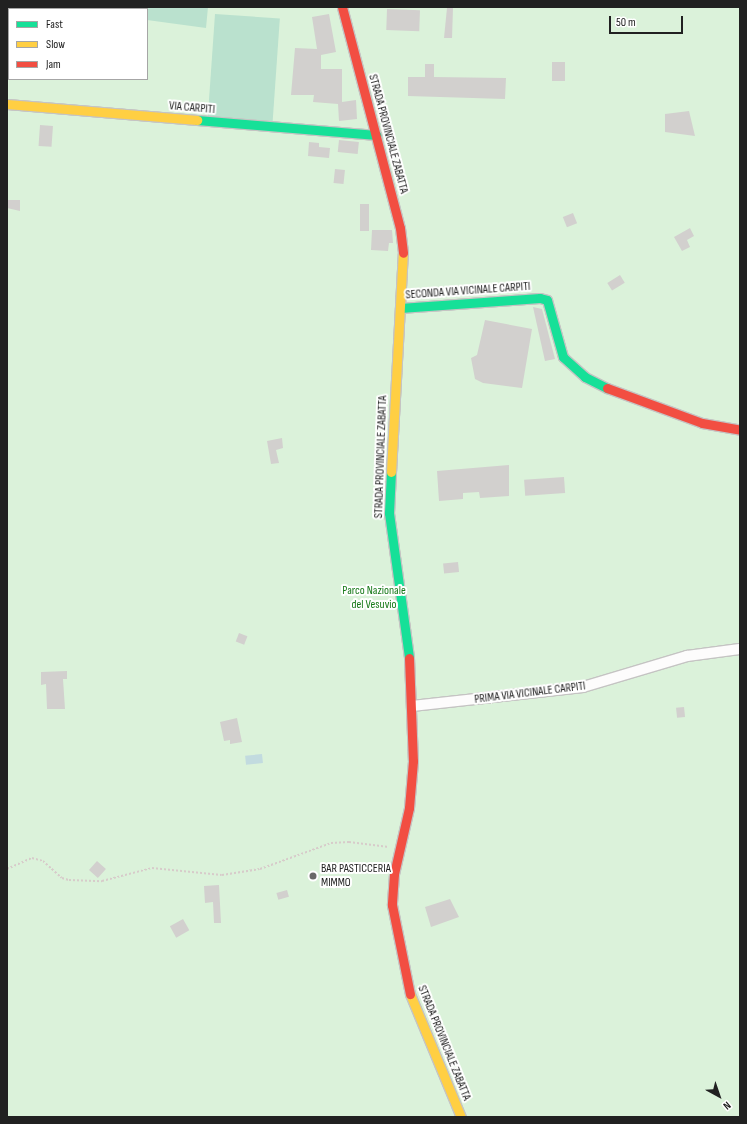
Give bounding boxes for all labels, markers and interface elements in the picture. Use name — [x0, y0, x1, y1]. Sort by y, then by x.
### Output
legend — [8, 8, 148, 80]
scale bar — [611, 8, 685, 34]
text: 50 m — [616, 15, 636, 30]
text: Fast — [46, 17, 63, 32]
text: Slow — [46, 37, 65, 52]
text: Jam — [46, 57, 61, 72]
street label: STRADA PROVINCIALE ZABATTA — [365, 73, 411, 195]
street label: VIA CARPITI — [168, 99, 216, 117]
street label: SECONDA VIA VICINALE CARPITI — [405, 279, 531, 303]
street label: STRADA PROVINCIALE ZABATTA — [372, 395, 390, 519]
park label: Parco Nazionale del Vesuvio — [342, 584, 406, 612]
street label: PRIMA VIA VICINALE CARPITI — [474, 679, 586, 707]
place label: BAR PASTICCERIA MIMMO — [321, 862, 391, 890]
marker: BAR PASTICCERIA MIMMO — [308, 871, 318, 881]
street label: STRADA PROVINCIALE ZABATTA — [414, 983, 474, 1103]
north arrow — [699, 1076, 739, 1116]
text: N — [721, 1099, 733, 1112]

